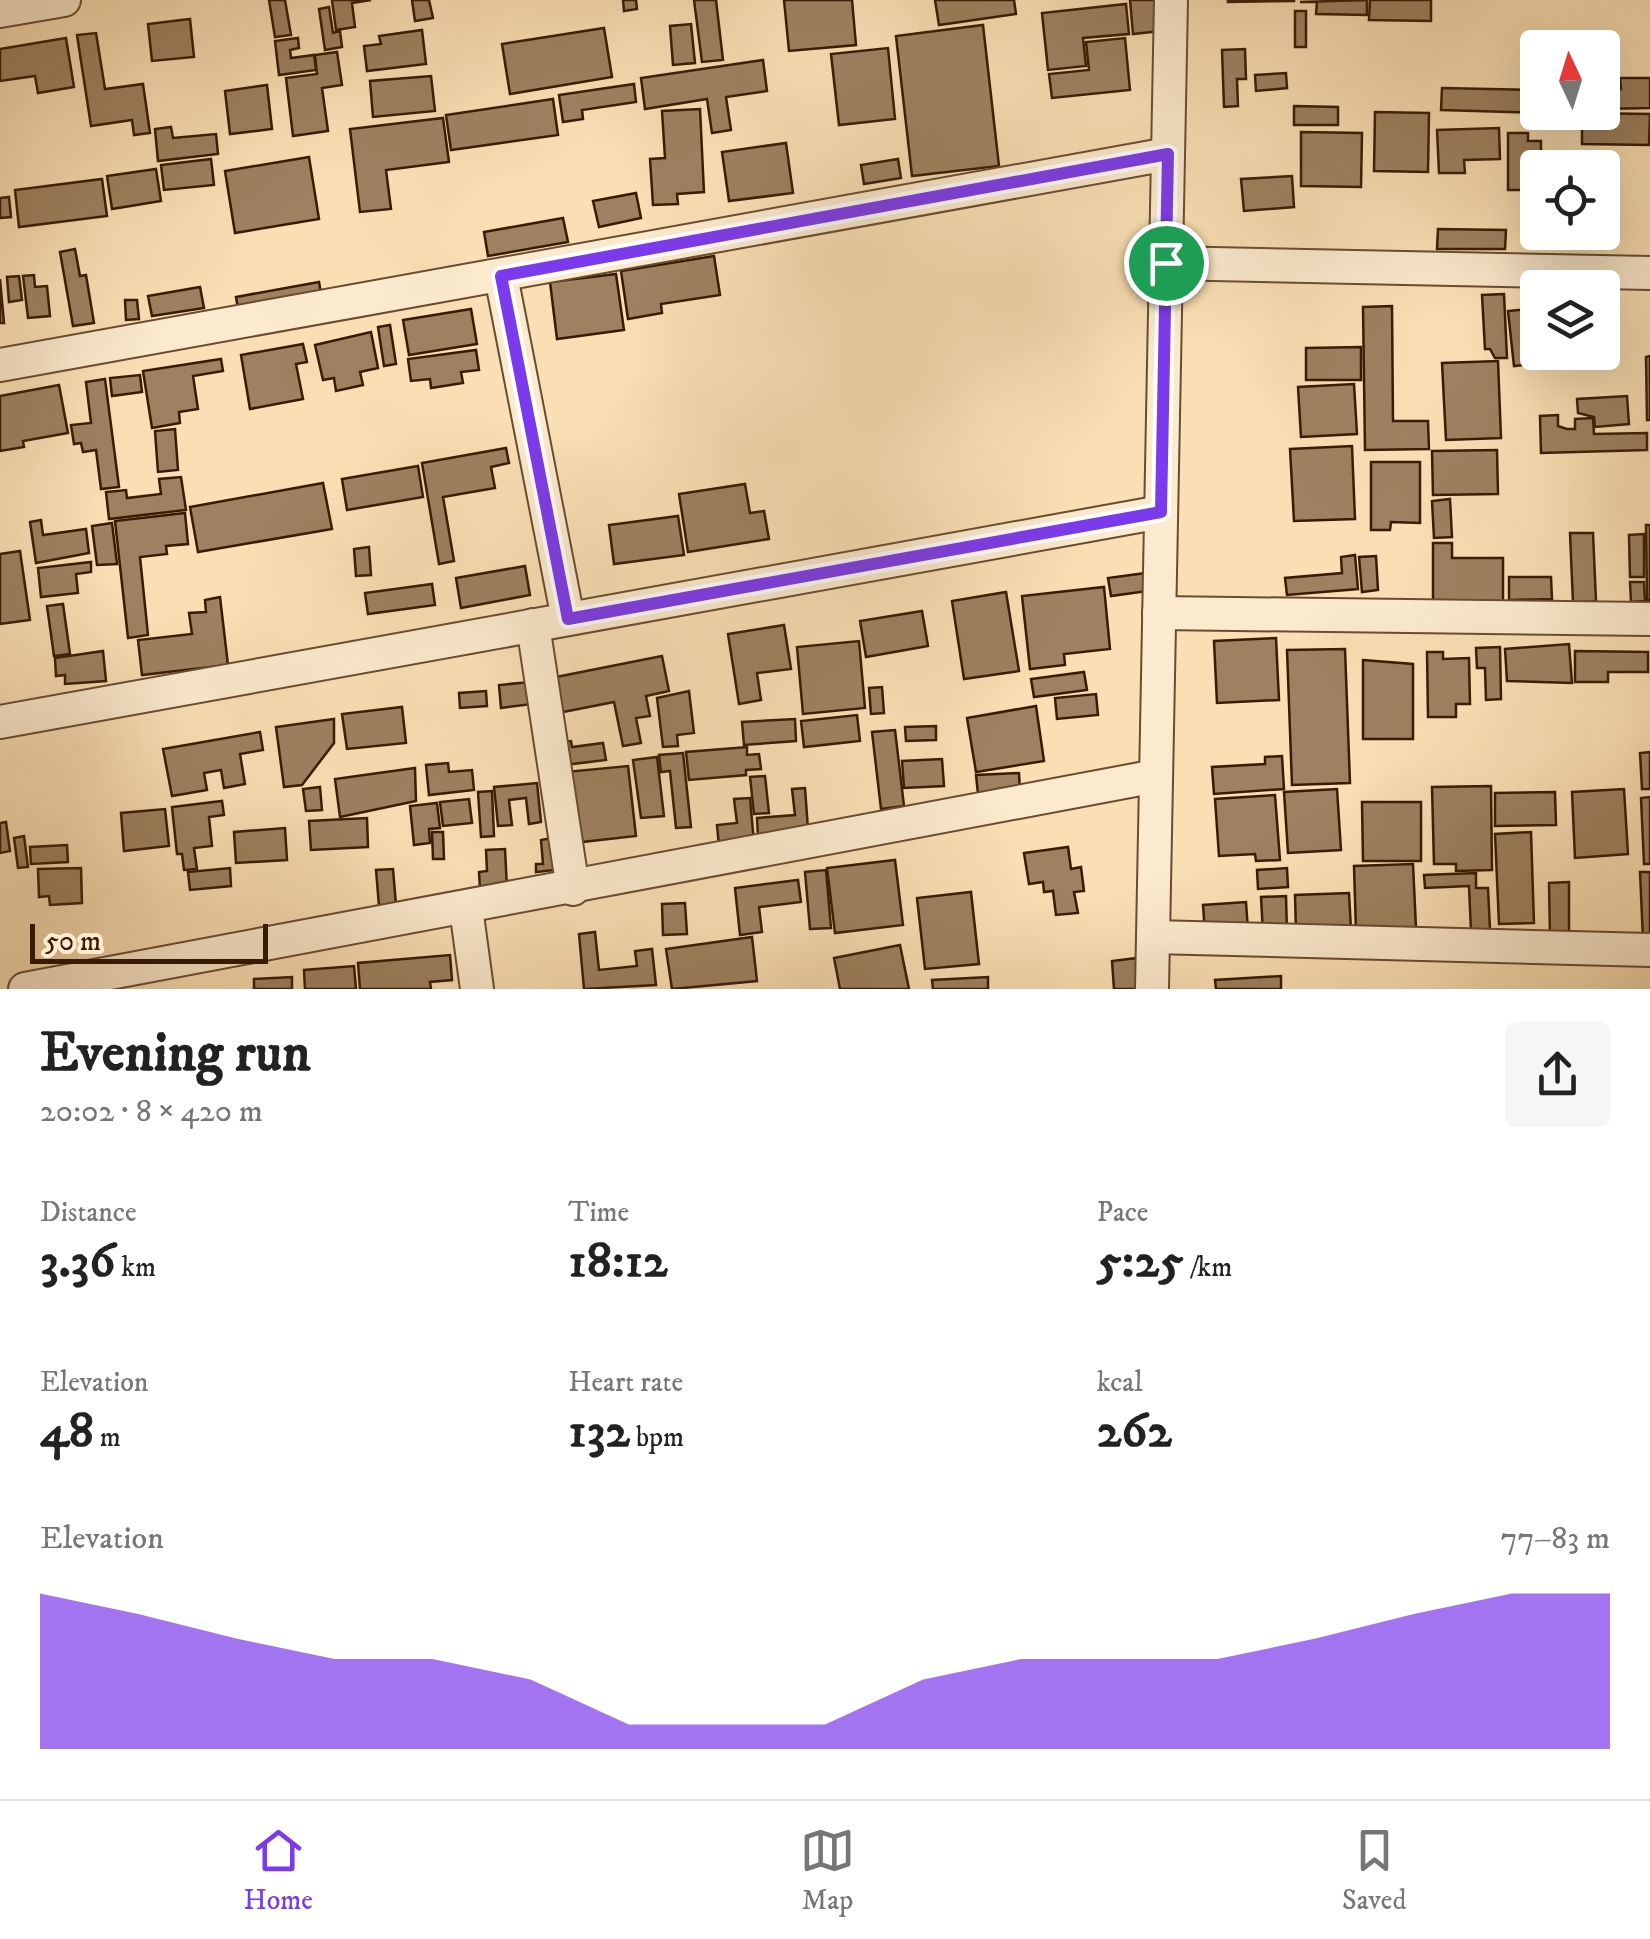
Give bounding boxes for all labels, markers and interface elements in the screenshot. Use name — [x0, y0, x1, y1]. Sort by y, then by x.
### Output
north arrow — [1520, 30, 1620, 130]
map controls — [1520, 30, 1620, 370]
button: locate — [1520, 150, 1620, 250]
pin — [1124, 221, 1209, 306]
icon: arrive — [1139, 236, 1194, 291]
button: layers — [1520, 270, 1620, 370]
scale bar — [30, 919, 268, 964]
text: 50 m — [45, 924, 101, 959]
text: Evening run — [40, 1020, 311, 1089]
button: share — [1505, 1022, 1610, 1127]
text: 20:02 · 8 × 420 m — [40, 1092, 263, 1132]
text: Distance — [40, 1195, 136, 1230]
text: Time — [568, 1195, 629, 1230]
text: Pace — [1097, 1195, 1148, 1230]
text: 3.36 — [40, 1230, 115, 1293]
text: 18:12 — [568, 1230, 668, 1293]
text: 5:25 — [1097, 1230, 1184, 1293]
text: km — [115, 1250, 156, 1285]
text: /km — [1184, 1250, 1232, 1285]
text: Elevation — [40, 1365, 148, 1400]
text: Heart rate — [568, 1365, 683, 1400]
text: kcal — [1097, 1365, 1143, 1400]
text: 48 — [40, 1400, 94, 1463]
text: 132 — [568, 1400, 630, 1463]
text: 262 — [1097, 1400, 1172, 1463]
text: m — [94, 1420, 121, 1455]
text: bpm — [630, 1420, 684, 1455]
text: Elevation — [40, 1519, 164, 1559]
text: 77–83 m — [1501, 1519, 1610, 1559]
tab: Home — [244, 1823, 313, 1918]
tab: Map — [800, 1823, 855, 1918]
tab: Saved — [1342, 1823, 1406, 1918]

